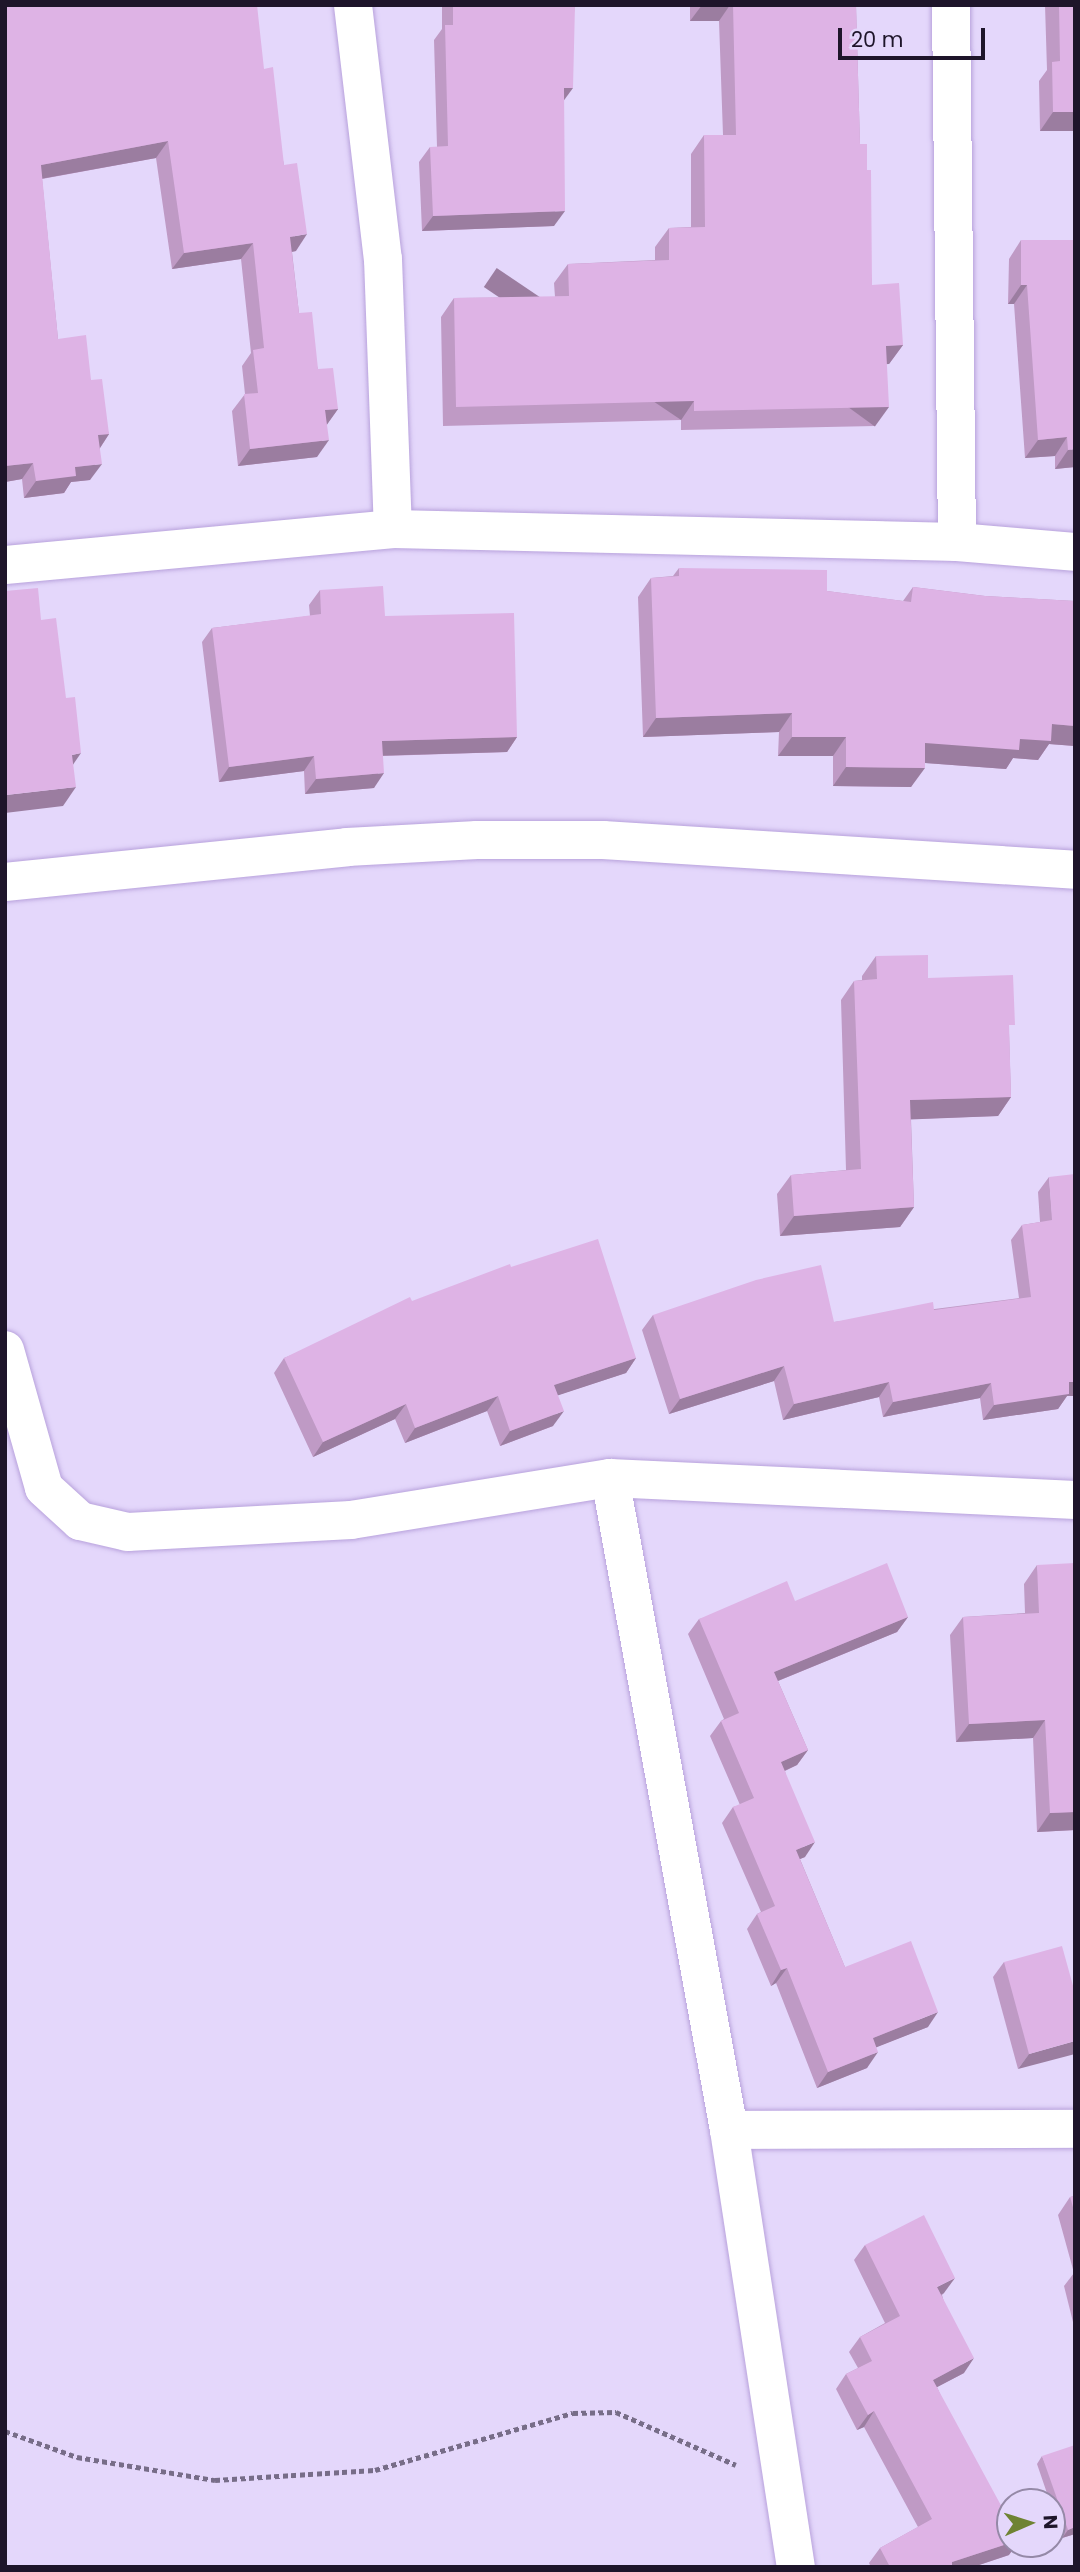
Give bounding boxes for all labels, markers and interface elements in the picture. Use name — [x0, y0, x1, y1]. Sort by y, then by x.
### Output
scale bar — [842, 14, 989, 58]
text: 20 m — [851, 25, 904, 54]
north arrow — [996, 2488, 1066, 2558]
text: N — [1037, 2514, 1064, 2530]

